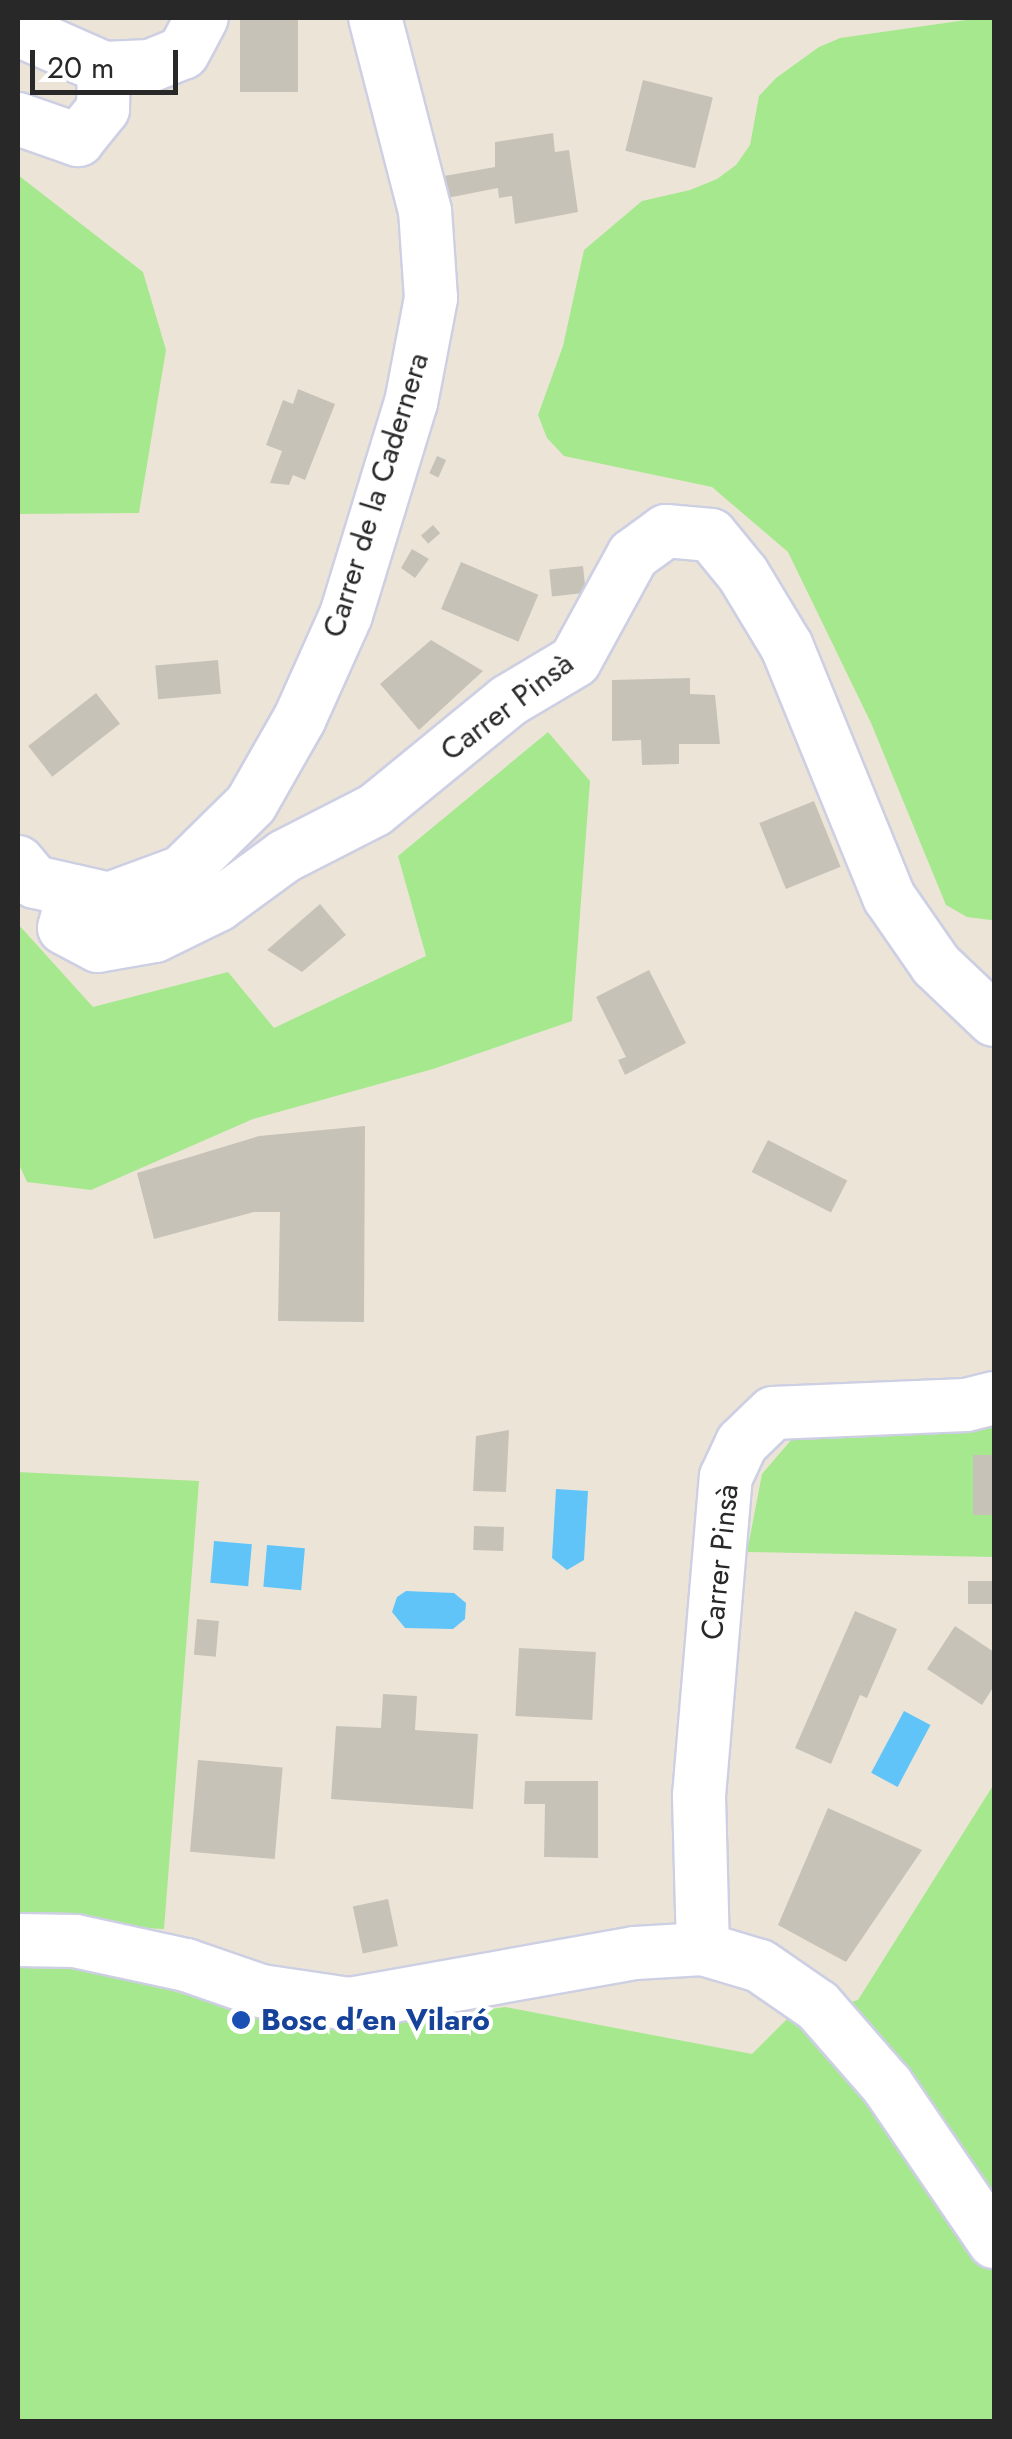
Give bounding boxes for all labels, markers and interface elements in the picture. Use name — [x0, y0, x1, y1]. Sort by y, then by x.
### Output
scale bar — [35, 30, 182, 92]
text: 20 m — [47, 46, 114, 89]
street label: Carrer de la Cadernera — [316, 348, 436, 642]
street label: Carrer Pinsà — [434, 646, 580, 768]
street label: Carrer Pinsà — [694, 1482, 746, 1642]
place label: Bosc d'en Vilaró — [261, 2002, 490, 2038]
marker: Bosc d'en Vilaró — [230, 2009, 252, 2031]

